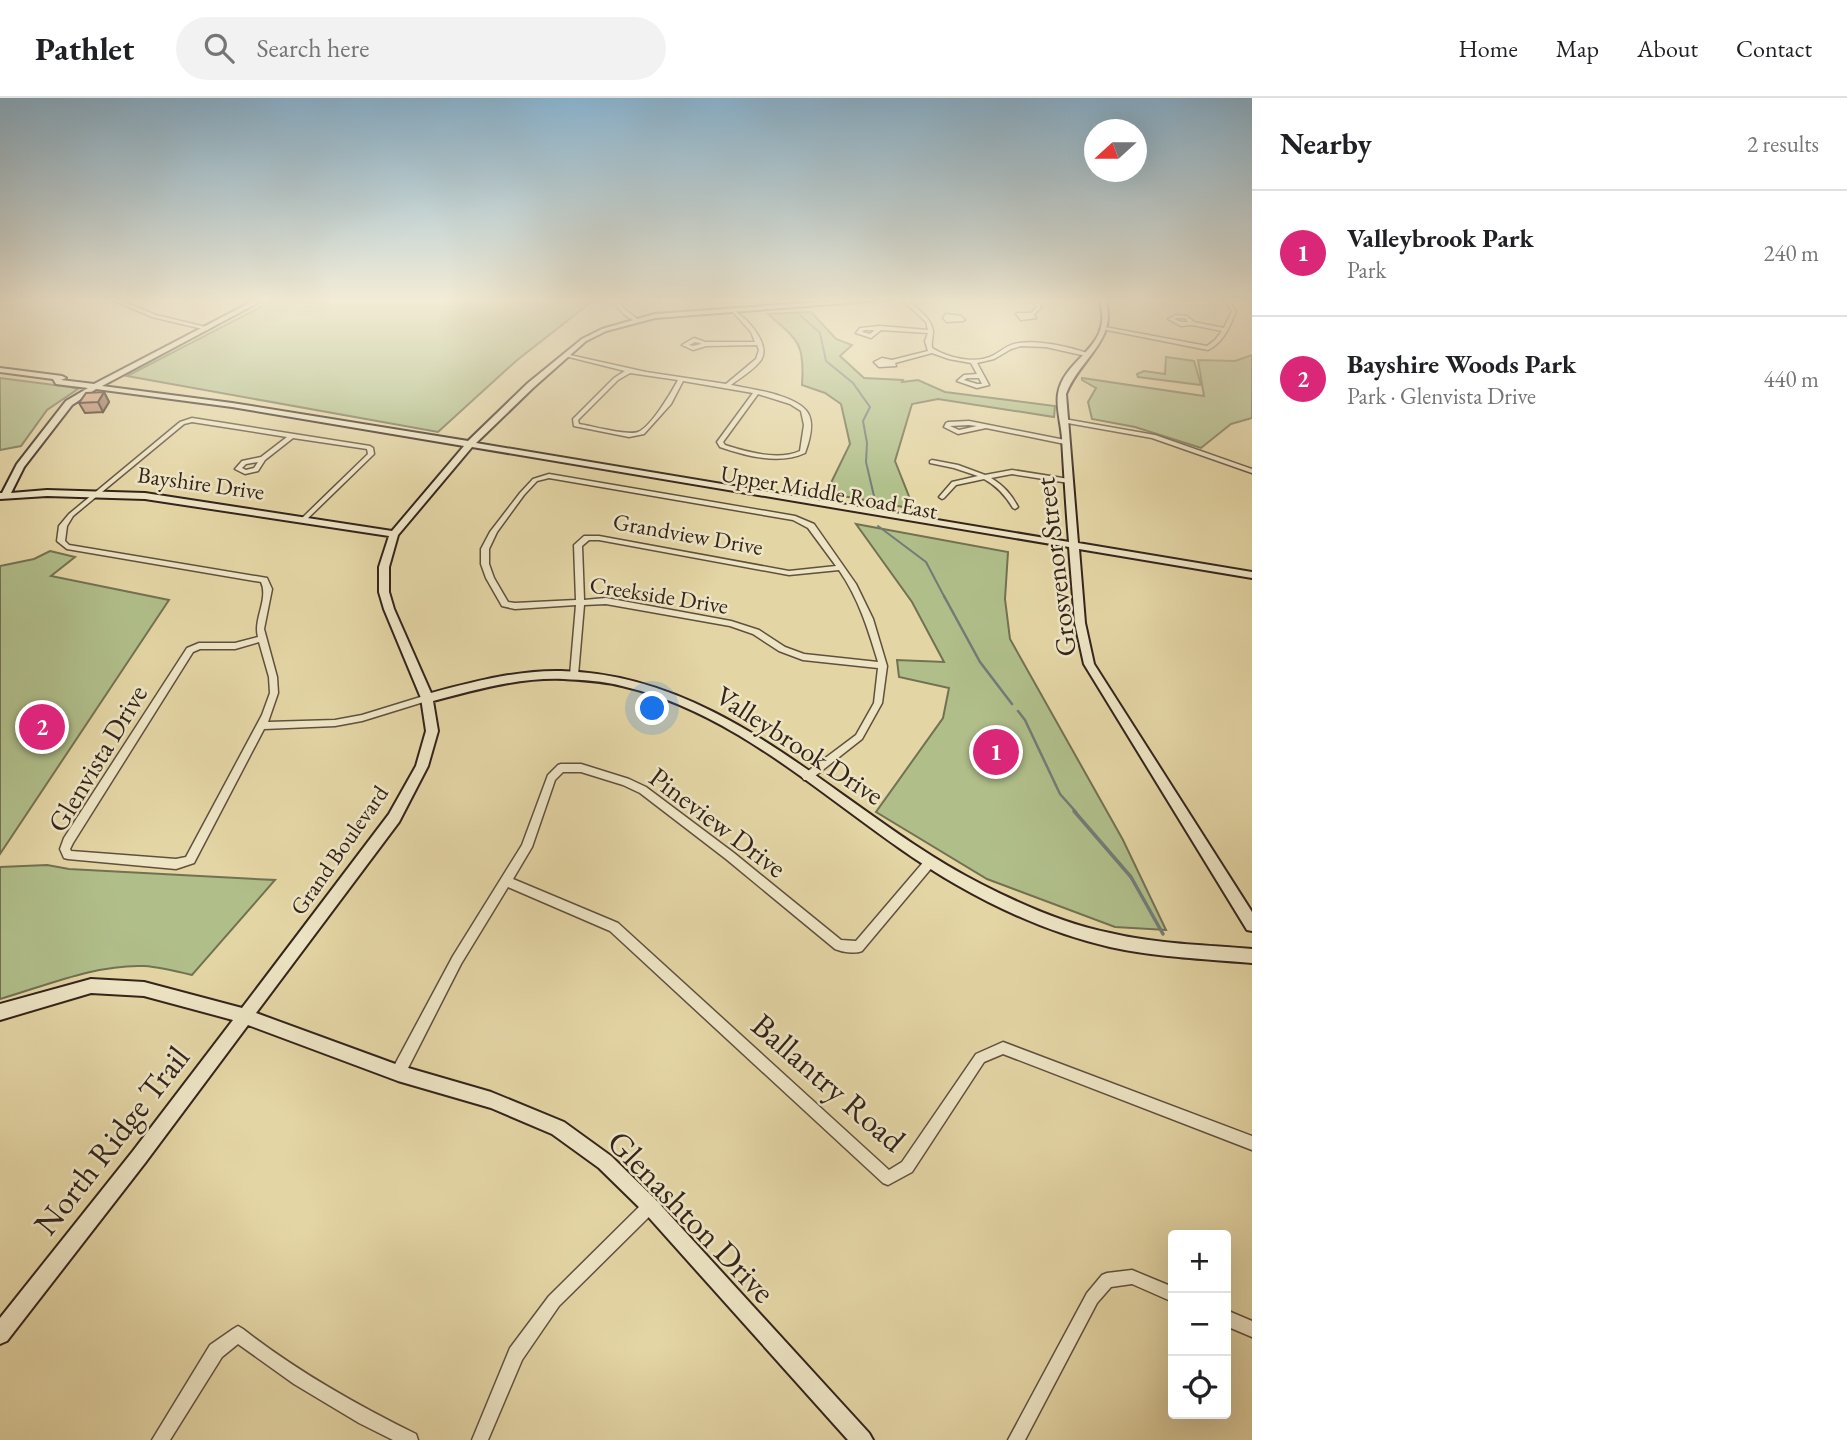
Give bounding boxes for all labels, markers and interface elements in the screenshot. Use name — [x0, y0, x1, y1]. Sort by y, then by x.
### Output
search box — [176, 17, 666, 80]
text: Pathlet — [35, 27, 134, 70]
icon: search — [200, 29, 238, 67]
text: Search here — [256, 31, 369, 65]
text: Home — [1458, 33, 1518, 64]
text: Map — [1556, 33, 1599, 64]
text: About — [1637, 33, 1698, 64]
text: Contact — [1736, 33, 1812, 64]
north arrow — [1084, 119, 1147, 182]
text: Nearby — [1280, 124, 1372, 163]
text: 2 results — [1747, 129, 1819, 159]
text: Valleybrook Park — [1347, 221, 1534, 255]
text: 1 — [1297, 238, 1309, 268]
text: 240 m — [1763, 238, 1819, 268]
text: Park — [1347, 255, 1386, 285]
text: Bayshire Woods Park — [1347, 347, 1576, 381]
text: 2 — [1297, 364, 1309, 394]
text: 440 m — [1763, 364, 1819, 394]
text: Park · Glenvista Drive — [1347, 381, 1536, 411]
street label: Upper Middle Road East — [718, 458, 941, 526]
street label: Bayshire Drive — [136, 459, 266, 507]
street label: Grosvenor Street — [1026, 475, 1084, 659]
street label: Grandview Drive — [611, 506, 765, 562]
street label: Creekside Drive — [588, 569, 730, 621]
street label: Valleybrook Drive — [709, 677, 891, 813]
street label: Glenvista Drive — [39, 678, 155, 838]
your location — [635, 691, 669, 725]
pin: 2 — [19, 701, 65, 753]
pin: 1 — [973, 726, 1019, 778]
street label: Pineview Drive — [642, 759, 794, 885]
street label: Grand Boulevard — [283, 779, 395, 921]
street label: Ballantry Road — [743, 1004, 915, 1161]
street label: North Ridge Trail — [24, 1037, 199, 1244]
street label: Glenashton Drive — [598, 1121, 785, 1312]
map controls — [1168, 1230, 1231, 1419]
button: + — [1168, 1230, 1231, 1293]
button: − — [1168, 1293, 1231, 1356]
button: locate — [1168, 1356, 1231, 1419]

